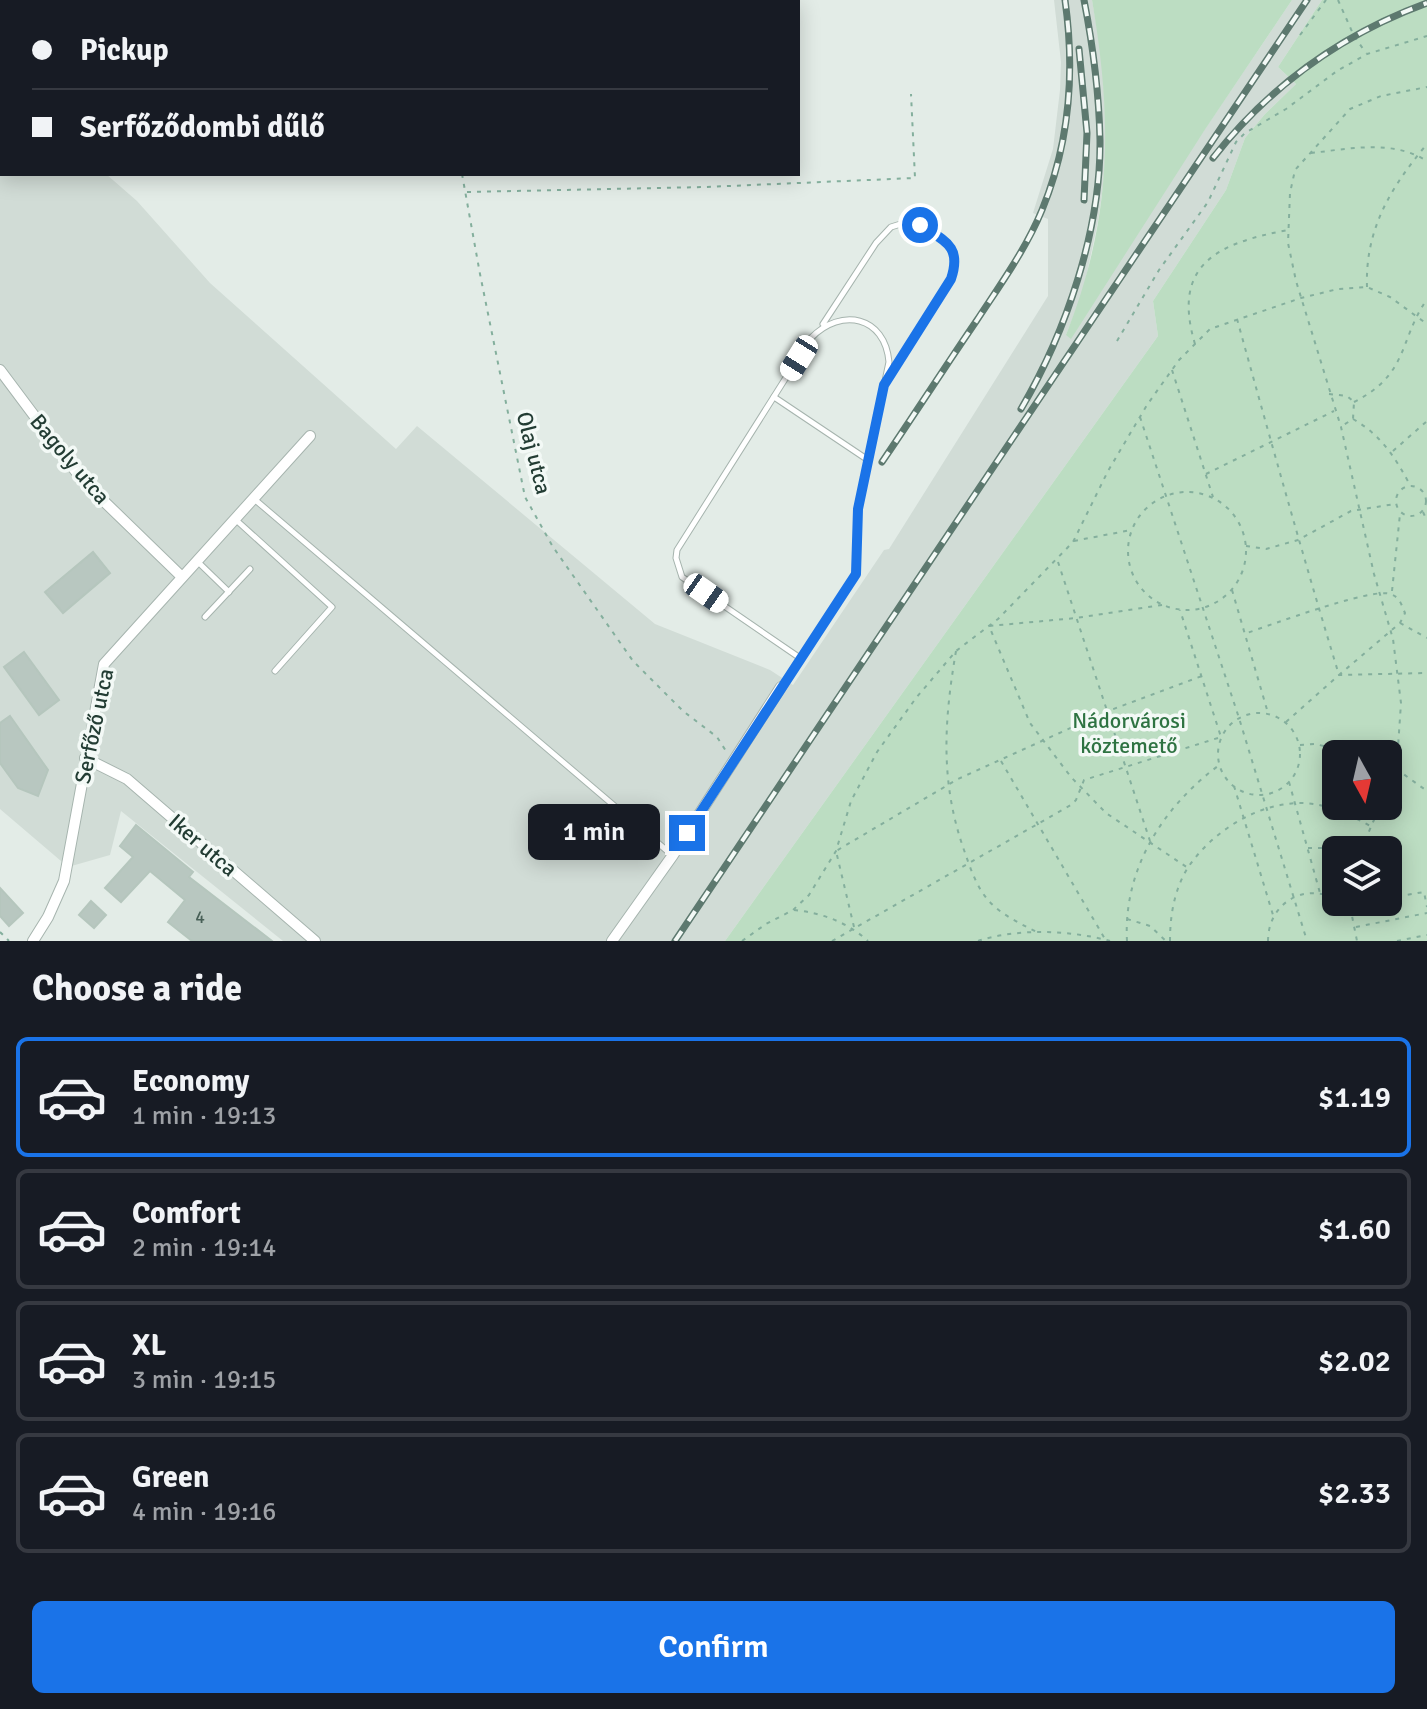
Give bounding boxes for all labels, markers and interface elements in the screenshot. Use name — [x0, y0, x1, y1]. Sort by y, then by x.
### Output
text: Pickup — [80, 32, 169, 69]
text: Serfőződombi dűlő — [80, 109, 325, 146]
route start — [902, 207, 938, 243]
car — [776, 331, 822, 385]
street label: Bagoly utca — [24, 408, 116, 510]
street label: Olaj utca — [511, 409, 557, 497]
car — [679, 569, 733, 617]
street label: Serfőző utca — [69, 666, 119, 786]
park label: Nádorvárosi köztemető — [1072, 707, 1186, 759]
north arrow — [1322, 740, 1402, 820]
map controls — [1322, 740, 1402, 916]
callout: 1 min — [527, 805, 659, 861]
street label: Iker utca — [163, 808, 243, 882]
route end — [669, 815, 705, 851]
text: 1 min — [563, 816, 625, 848]
button: layers — [1322, 836, 1402, 916]
house number: 4 — [195, 906, 205, 928]
text: Choose a ride — [32, 966, 242, 1011]
icon: car — [36, 1061, 108, 1133]
text: Economy — [132, 1063, 249, 1100]
text: $1.19 — [1318, 1079, 1391, 1116]
text: 1 min · 19:13 — [132, 1100, 276, 1132]
icon: car — [36, 1193, 108, 1265]
text: Comfort — [132, 1195, 241, 1232]
text: $1.60 — [1318, 1211, 1391, 1248]
text: 2 min · 19:14 — [132, 1232, 276, 1264]
icon: car — [36, 1325, 108, 1397]
text: XL — [132, 1327, 166, 1364]
text: $2.02 — [1318, 1343, 1391, 1380]
text: 3 min · 19:15 — [132, 1364, 276, 1396]
icon: car — [36, 1457, 108, 1529]
text: Green — [132, 1459, 209, 1496]
text: $2.33 — [1318, 1475, 1391, 1512]
text: 4 min · 19:16 — [132, 1496, 276, 1528]
button: Confirm — [32, 1601, 1395, 1693]

